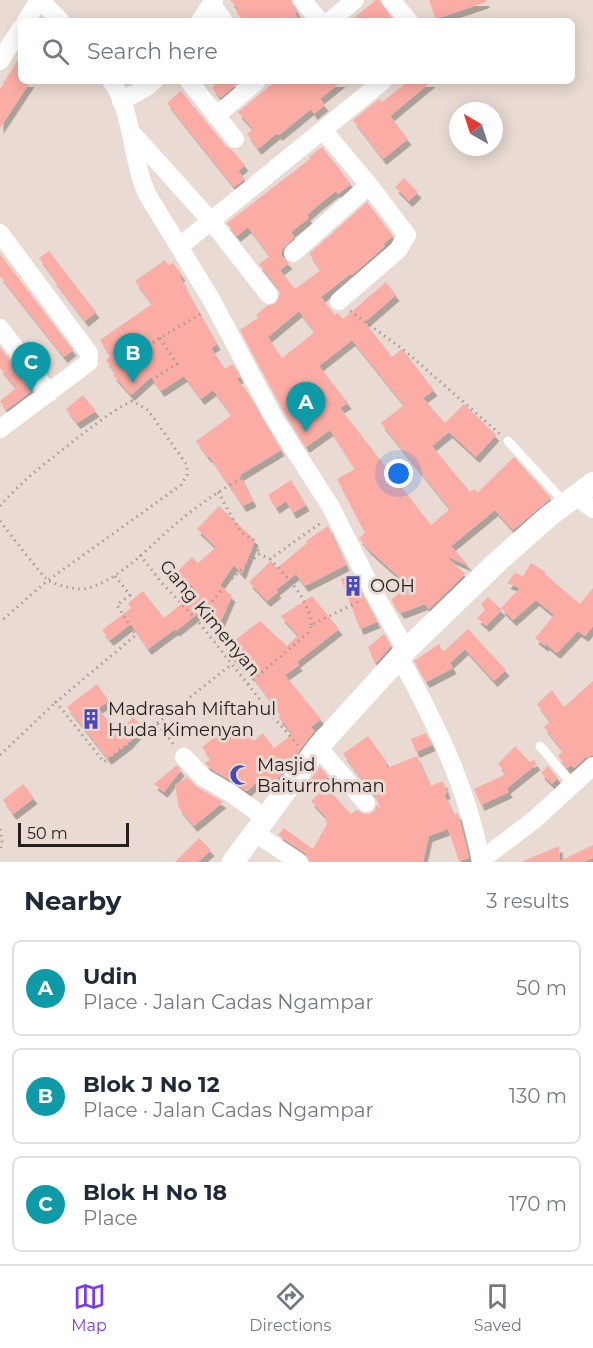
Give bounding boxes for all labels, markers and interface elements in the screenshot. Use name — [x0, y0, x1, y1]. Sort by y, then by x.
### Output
search box — [18, 18, 575, 84]
icon: search — [39, 35, 72, 68]
text: Search here — [87, 38, 218, 65]
north arrow — [449, 102, 503, 156]
pin: B — [114, 334, 152, 383]
pin: C — [12, 342, 51, 392]
pin: A — [286, 382, 326, 432]
your location — [384, 459, 413, 488]
street label: Gang Kimenyan — [155, 555, 265, 681]
building icon: OOH — [341, 574, 365, 598]
place label: OOH — [370, 575, 415, 597]
place label: Madrasah Miftahul Huda Kimenyan — [108, 698, 276, 741]
building icon: Madrasah Miftahul Huda Kimenyan — [79, 707, 103, 731]
place label: Masjid Baiturrohman — [257, 754, 385, 797]
mosque icon: Masjid Baiturrohman — [228, 763, 252, 787]
scale bar — [18, 820, 129, 848]
text: 50 m — [27, 824, 68, 843]
text: Nearby — [24, 885, 121, 917]
text: 3 results — [486, 889, 569, 913]
text: Udin — [83, 963, 137, 990]
text: A — [38, 976, 53, 1000]
text: 50 m — [516, 976, 567, 1000]
text: Place · Jalan Cadas Ngampar — [83, 990, 373, 1014]
text: Blok J No 12 — [83, 1071, 220, 1098]
text: B — [38, 1084, 53, 1108]
text: 130 m — [509, 1084, 567, 1108]
text: Place · Jalan Cadas Ngampar — [83, 1098, 373, 1122]
text: Blok H No 18 — [83, 1179, 227, 1206]
text: C — [38, 1192, 53, 1216]
text: 170 m — [509, 1192, 567, 1216]
text: Place — [83, 1206, 138, 1230]
tab: Map — [71, 1280, 107, 1335]
tab: Directions — [249, 1280, 331, 1335]
tab: Saved — [474, 1280, 522, 1335]

